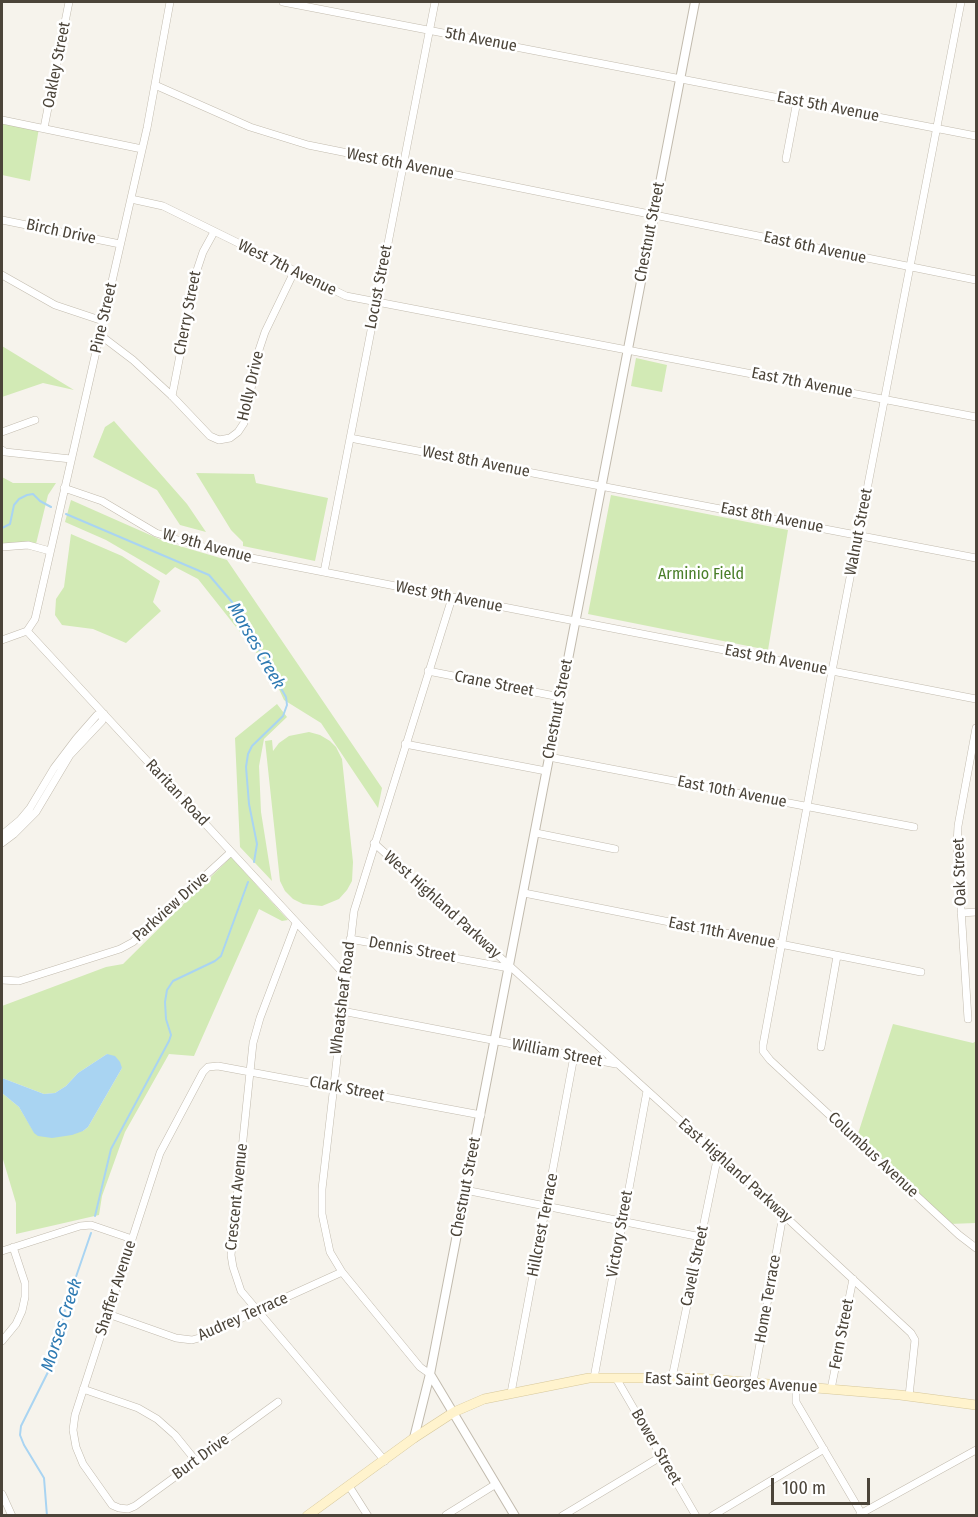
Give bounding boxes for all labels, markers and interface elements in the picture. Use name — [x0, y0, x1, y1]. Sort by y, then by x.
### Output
street label: Oakley Street — [39, 20, 75, 110]
street label: 5th Avenue — [443, 24, 519, 56]
street label: East 5th Avenue — [775, 88, 881, 126]
street label: West 6th Avenue — [345, 144, 455, 184]
street label: Chestnut Street — [631, 180, 669, 284]
street label: Birch Drive — [24, 215, 98, 249]
street label: East 6th Avenue — [762, 228, 868, 268]
street label: West 7th Avenue — [234, 236, 340, 300]
street label: Locust Street — [361, 243, 397, 331]
street label: Cherry Street — [170, 269, 206, 357]
street label: Pine Street — [87, 281, 121, 355]
street label: Holly Drive — [234, 349, 268, 423]
street label: East 7th Avenue — [750, 364, 854, 402]
street label: West 8th Avenue — [421, 442, 531, 482]
street label: Walnut Street — [841, 487, 877, 577]
street label: East 8th Avenue — [719, 499, 825, 537]
street label: W. 9th Avenue — [160, 525, 254, 567]
park label: Arminio Field — [658, 565, 744, 585]
street label: West 9th Avenue — [394, 577, 504, 617]
water label: Morses Creek — [223, 599, 289, 693]
street label: East 9th Avenue — [723, 641, 829, 679]
street label: Chestnut Street — [539, 657, 577, 761]
street label: Crane Street — [453, 667, 535, 701]
street label: Raritan Road — [141, 756, 213, 830]
street label: East 10th Avenue — [676, 772, 788, 812]
street label: Oak Street — [949, 838, 971, 906]
street label: West Highland Parkway — [379, 847, 505, 963]
street label: Parkview Drive — [129, 868, 213, 946]
street label: East 11th Avenue — [667, 913, 777, 953]
street label: Dennis Street — [367, 933, 457, 967]
street label: Wheatsheaf Road — [327, 940, 359, 1056]
street label: William Street — [510, 1035, 604, 1071]
street label: Clark Street — [308, 1072, 386, 1106]
street label: Columbus Avenue — [824, 1108, 922, 1202]
street label: East Highland Parkway — [674, 1115, 796, 1227]
street label: Chestnut Street — [447, 1135, 485, 1239]
street label: Crescent Avenue — [222, 1142, 252, 1252]
street label: Hillcrest Terrace — [524, 1172, 562, 1278]
street label: Victory Street — [603, 1189, 637, 1279]
street label: Cavell Street — [677, 1224, 713, 1308]
street label: Shaffer Avenue — [92, 1238, 140, 1338]
street label: Home Terrace — [751, 1253, 785, 1345]
water label: Morses Creek — [37, 1276, 87, 1374]
street label: Audrey Terrace — [195, 1289, 291, 1345]
street label: Fern Street — [826, 1297, 858, 1371]
street label: East Saint Georges Avenue — [644, 1369, 818, 1397]
street label: Bower Street — [627, 1406, 685, 1488]
street label: Burt Drive — [169, 1430, 233, 1484]
scale bar — [774, 1466, 873, 1504]
text: 100 m — [782, 1477, 826, 1499]

